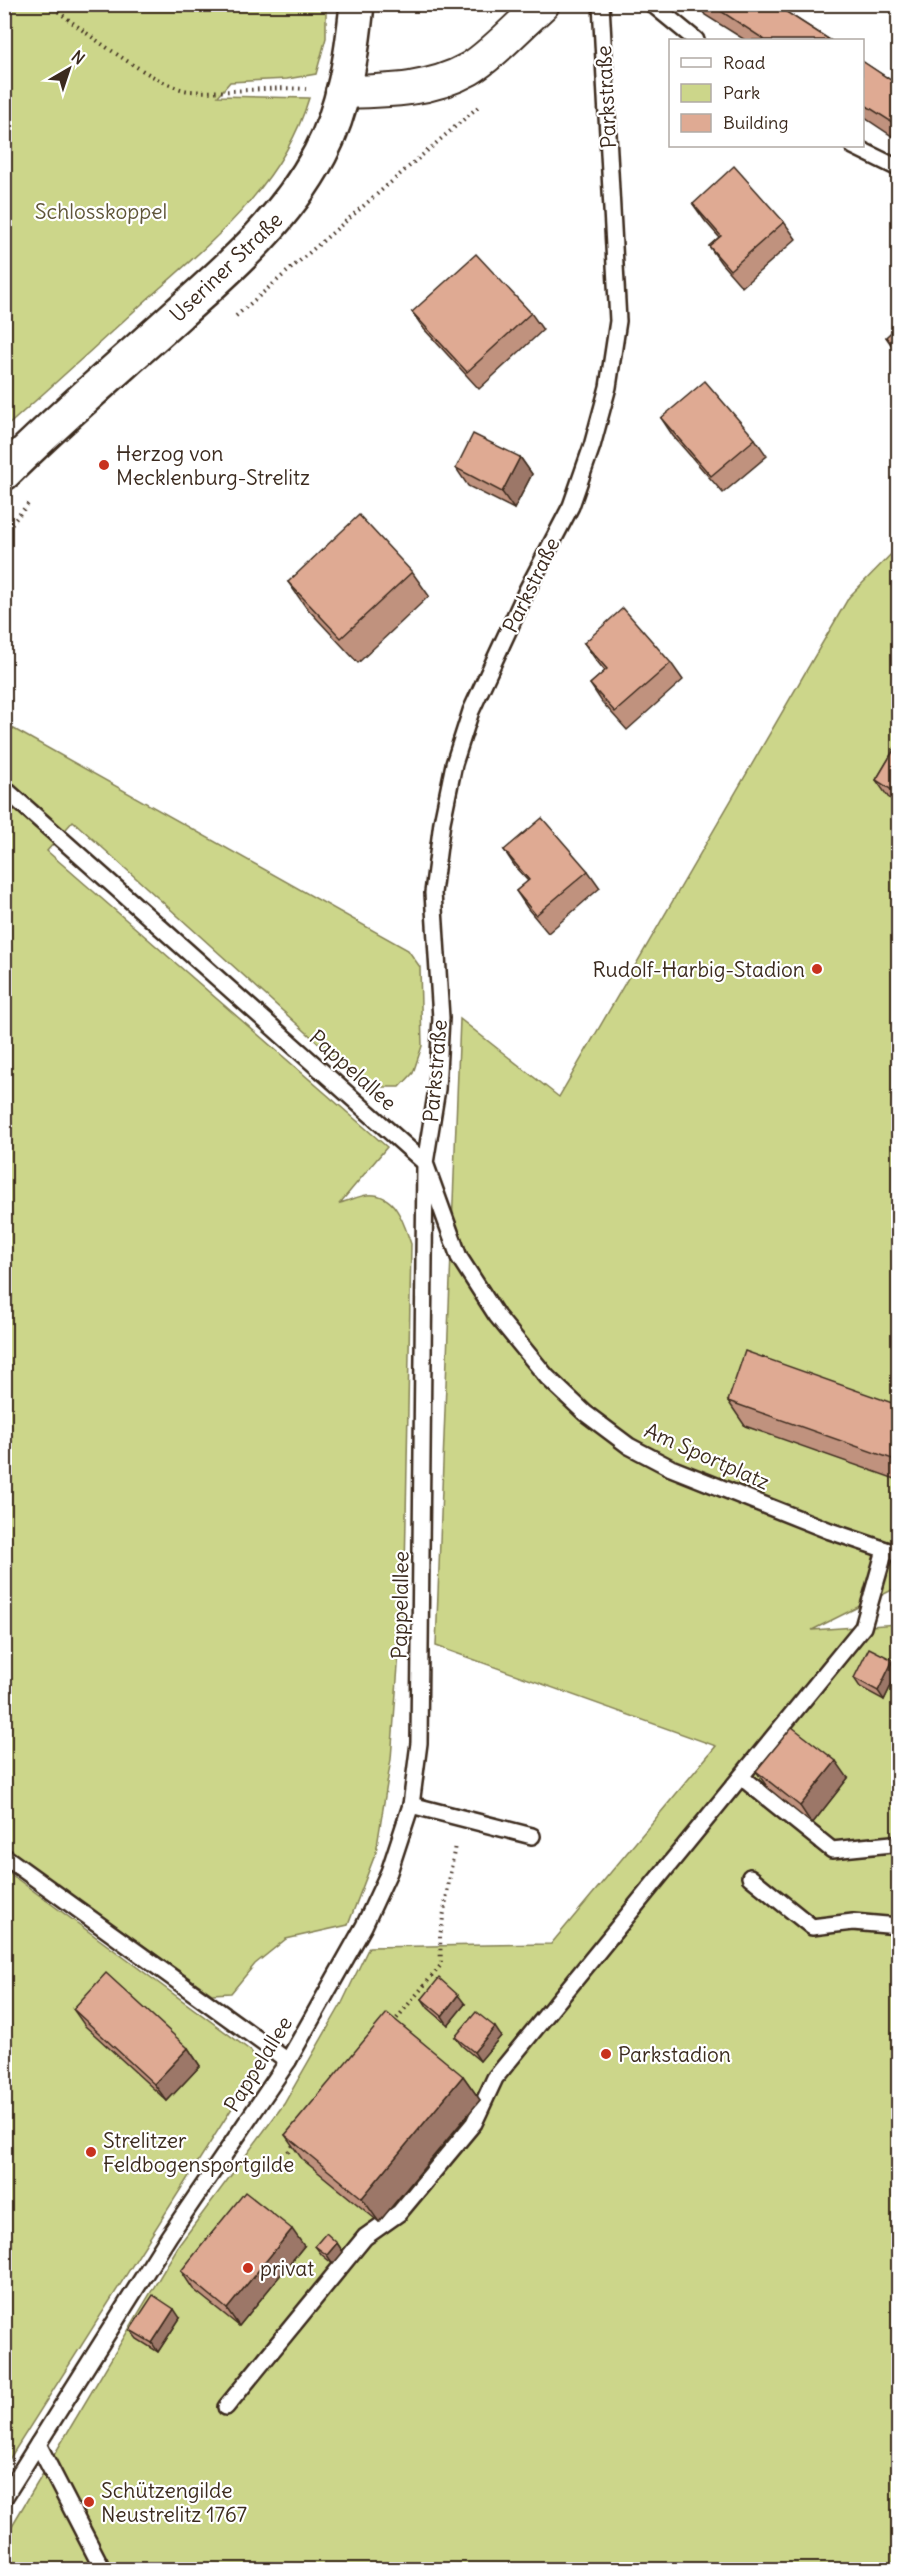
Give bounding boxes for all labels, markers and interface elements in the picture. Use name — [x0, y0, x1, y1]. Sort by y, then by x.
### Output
north arrow — [39, 39, 99, 99]
legend — [669, 39, 864, 147]
street label: Parkstraße — [590, 45, 622, 149]
text: N — [68, 46, 89, 69]
text: Road — [723, 51, 766, 74]
text: Park — [723, 81, 760, 104]
text: Building — [723, 111, 788, 134]
park label: Schlosskoppel — [35, 198, 167, 225]
street label: Useriner Straße — [164, 206, 288, 328]
place label: Herzog von Mecklenburg-Strelitz — [116, 440, 310, 491]
marker: Herzog von Mecklenburg-Strelitz — [97, 458, 111, 472]
street label: Parkstraße — [496, 533, 566, 637]
place label: Rudolf-Harbig-Stadion — [592, 956, 805, 983]
marker: Rudolf-Harbig-Stadion — [810, 962, 824, 976]
street label: Parkstraße — [417, 1018, 453, 1124]
street label: Pappelallee — [304, 1024, 402, 1116]
street label: Am Sportplatz — [640, 1416, 774, 1496]
street label: Pappelallee — [386, 1551, 414, 1659]
street label: Pappelallee — [218, 2011, 298, 2117]
place label: Parkstadion — [618, 2041, 731, 2068]
marker: Parkstadion — [599, 2047, 613, 2061]
place label: Strelitzer Feldbogensportgilde — [103, 2127, 294, 2178]
marker: Strelitzer Feldbogensportgilde — [84, 2145, 98, 2159]
place label: privat — [260, 2255, 314, 2282]
marker: privat — [241, 2261, 255, 2275]
place label: Schützengilde Neustrelitz 1767 — [101, 2477, 247, 2528]
marker: Schützengilde Neustrelitz 1767 — [82, 2495, 96, 2509]

